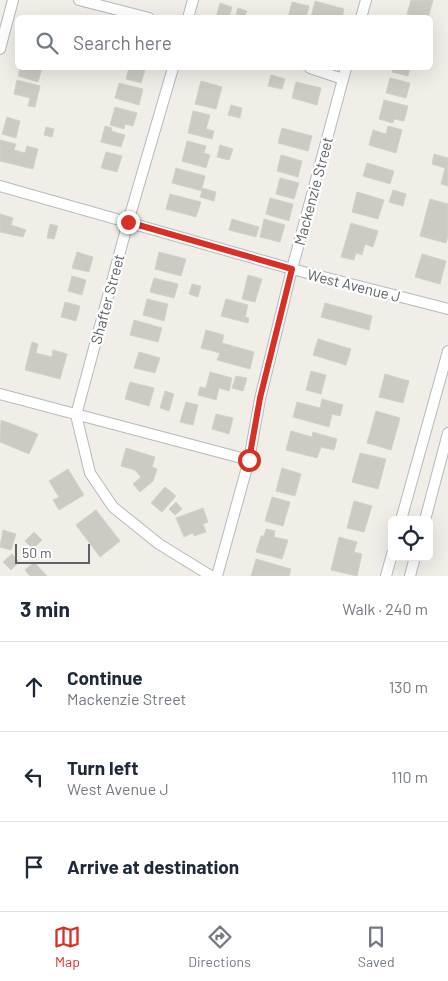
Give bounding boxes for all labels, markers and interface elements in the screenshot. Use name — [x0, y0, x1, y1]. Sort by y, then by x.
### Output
search box — [15, 15, 433, 70]
icon: search — [33, 29, 61, 57]
text: Search here — [73, 31, 172, 54]
street label: Mackenzie Street — [290, 135, 336, 247]
route end — [117, 211, 140, 234]
street label: Shafter Street — [86, 252, 128, 346]
street label: West Avenue J — [306, 265, 402, 305]
route start — [238, 449, 261, 472]
map controls — [388, 516, 433, 561]
button: locate — [388, 516, 433, 561]
scale bar — [15, 541, 90, 564]
text: 50 m — [22, 544, 51, 561]
text: 3 min — [20, 596, 70, 621]
text: Walk · 240 m — [342, 599, 428, 618]
text: Continue — [67, 666, 143, 689]
icon: ahead — [20, 673, 48, 701]
text: 130 m — [389, 677, 428, 696]
text: Mackenzie Street — [67, 689, 186, 708]
text: Turn left — [67, 756, 138, 779]
icon: left — [20, 763, 48, 791]
text: 110 m — [391, 767, 428, 786]
text: West Avenue J — [67, 779, 169, 798]
icon: arrive — [20, 853, 48, 881]
text: Arrive at destination — [67, 855, 239, 878]
tab: Map — [53, 923, 81, 970]
tab: Directions — [188, 923, 251, 970]
tab: Saved — [358, 923, 395, 970]

